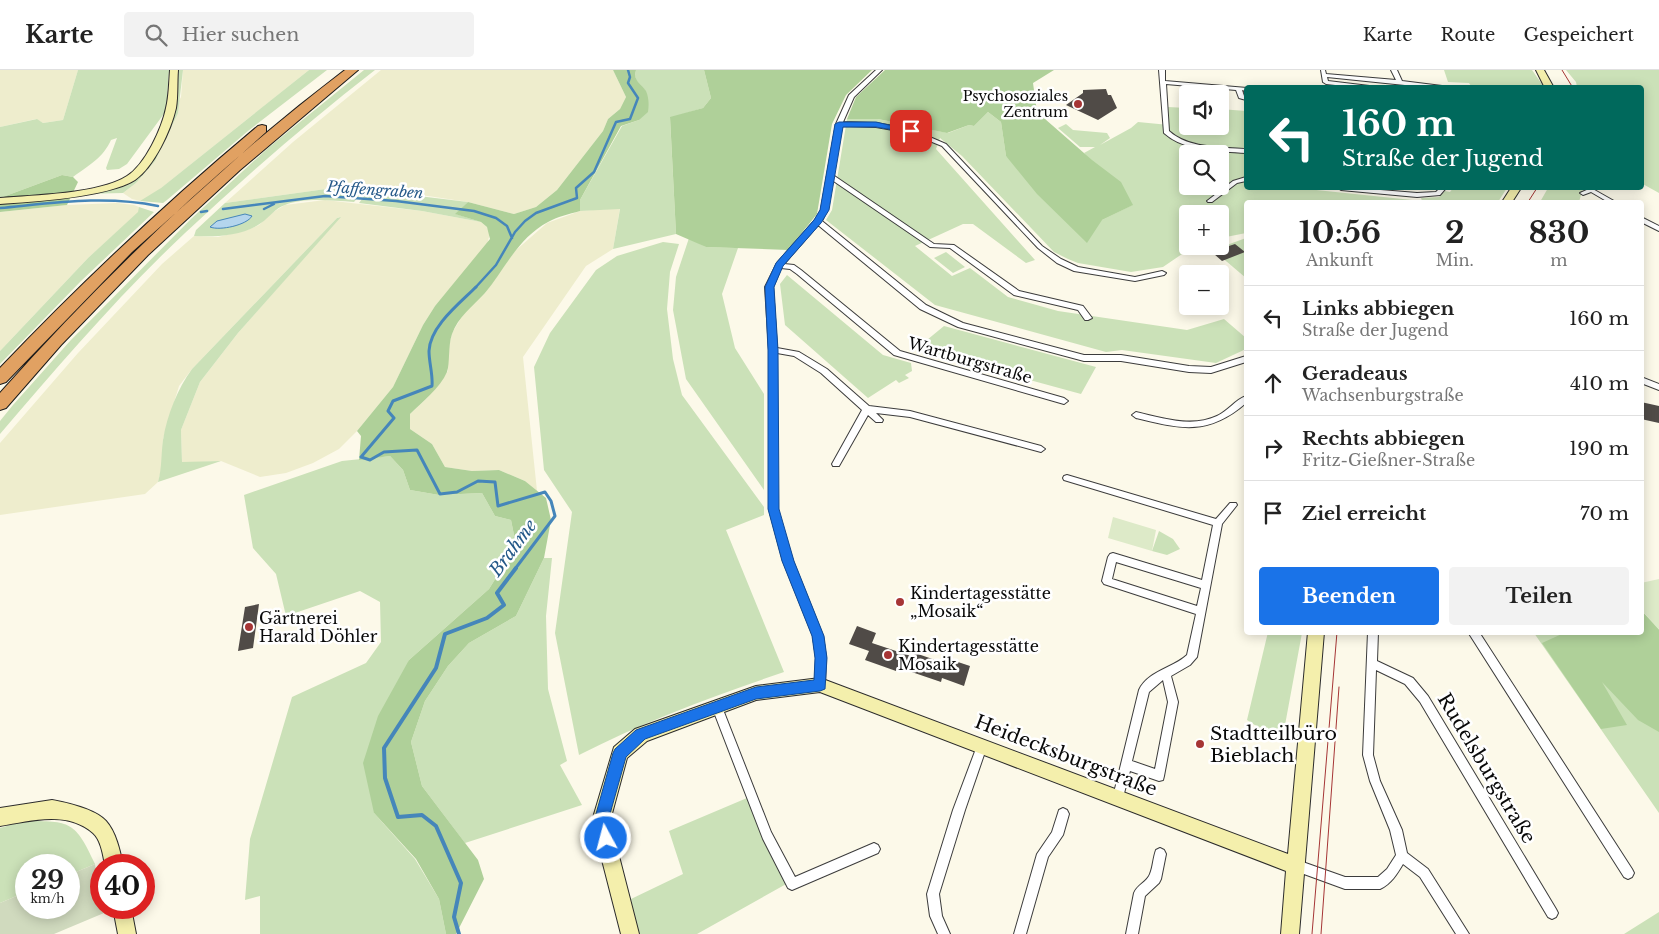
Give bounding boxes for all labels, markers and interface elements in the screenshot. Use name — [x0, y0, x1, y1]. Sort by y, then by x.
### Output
search box — [124, 12, 474, 57]
text: Karte — [25, 20, 94, 49]
icon: search — [142, 21, 170, 49]
text: Hier suchen — [182, 23, 299, 46]
text: Karte — [1363, 24, 1412, 46]
text: Route — [1440, 24, 1495, 46]
text: Gespeichert — [1523, 24, 1634, 46]
map controls — [1179, 85, 1229, 315]
button: sound — [1179, 85, 1229, 135]
place label: Psychosoziales Zentrum — [963, 87, 1068, 121]
marker: Psychosoziales Zentrum — [1072, 98, 1084, 110]
text: 160 m — [1342, 102, 1455, 145]
icon: left — [1259, 105, 1324, 170]
pin — [890, 110, 932, 152]
icon: arrive — [897, 117, 925, 145]
button: search — [1179, 145, 1229, 195]
text: Straße der Jugend — [1342, 145, 1543, 172]
water label: Pfaffengraben — [325, 177, 424, 202]
button: + — [1179, 205, 1229, 255]
text: 10:56 — [1299, 214, 1381, 251]
text: 2 — [1445, 214, 1465, 251]
text: 830 — [1529, 214, 1589, 251]
text: Ankunft — [1306, 250, 1374, 270]
text: Min. — [1436, 250, 1474, 270]
text: m — [1550, 250, 1568, 270]
button: − — [1179, 265, 1229, 315]
text: Links abbiegen — [1302, 297, 1454, 320]
icon: left — [1259, 304, 1287, 332]
text: 160 m — [1569, 307, 1629, 330]
text: Straße der Jugend — [1302, 320, 1448, 340]
street label: Wartburgstraße — [905, 332, 1034, 387]
text: Geradeaus — [1302, 362, 1408, 385]
icon: ahead — [1259, 369, 1287, 397]
text: 410 m — [1570, 372, 1629, 395]
text: Wachsenburgstraße — [1302, 385, 1464, 405]
text: Rechts abbiegen — [1302, 427, 1465, 450]
icon: right — [1259, 434, 1287, 462]
text: 190 m — [1569, 437, 1629, 460]
text: Fritz-Gießner-Straße — [1302, 450, 1475, 470]
icon: arrive — [1259, 499, 1287, 527]
text: Ziel erreicht — [1302, 502, 1426, 525]
text: 70 m — [1580, 502, 1629, 525]
water label: Brahme — [484, 515, 541, 581]
button: Beenden — [1259, 567, 1439, 625]
button: Teilen — [1449, 567, 1629, 625]
place label: Kindertagesstätte „Mosaik“ — [910, 583, 1051, 621]
marker: Kindertagesstätte „Mosaik“ — [894, 596, 906, 608]
place label: Gärtnerei Harald Döhler — [259, 608, 378, 646]
marker: Gärtnerei Harald Döhler — [243, 621, 255, 633]
place label: Kindertagesstätte Mosaik — [898, 636, 1039, 674]
marker: Kindertagesstätte Mosaik — [882, 649, 894, 661]
street label: Rudelsburgstraße — [1433, 689, 1540, 848]
street label: Heidecksburgstraße — [971, 710, 1160, 801]
place label: Stadtteilbüro Bieblach — [1210, 722, 1337, 767]
marker: Stadtteilbüro Bieblach — [1194, 738, 1206, 750]
position arrow — [579, 811, 631, 863]
speed limit sign: 40 — [90, 854, 155, 919]
text: 29 — [31, 865, 64, 896]
text: km/h — [30, 891, 65, 906]

